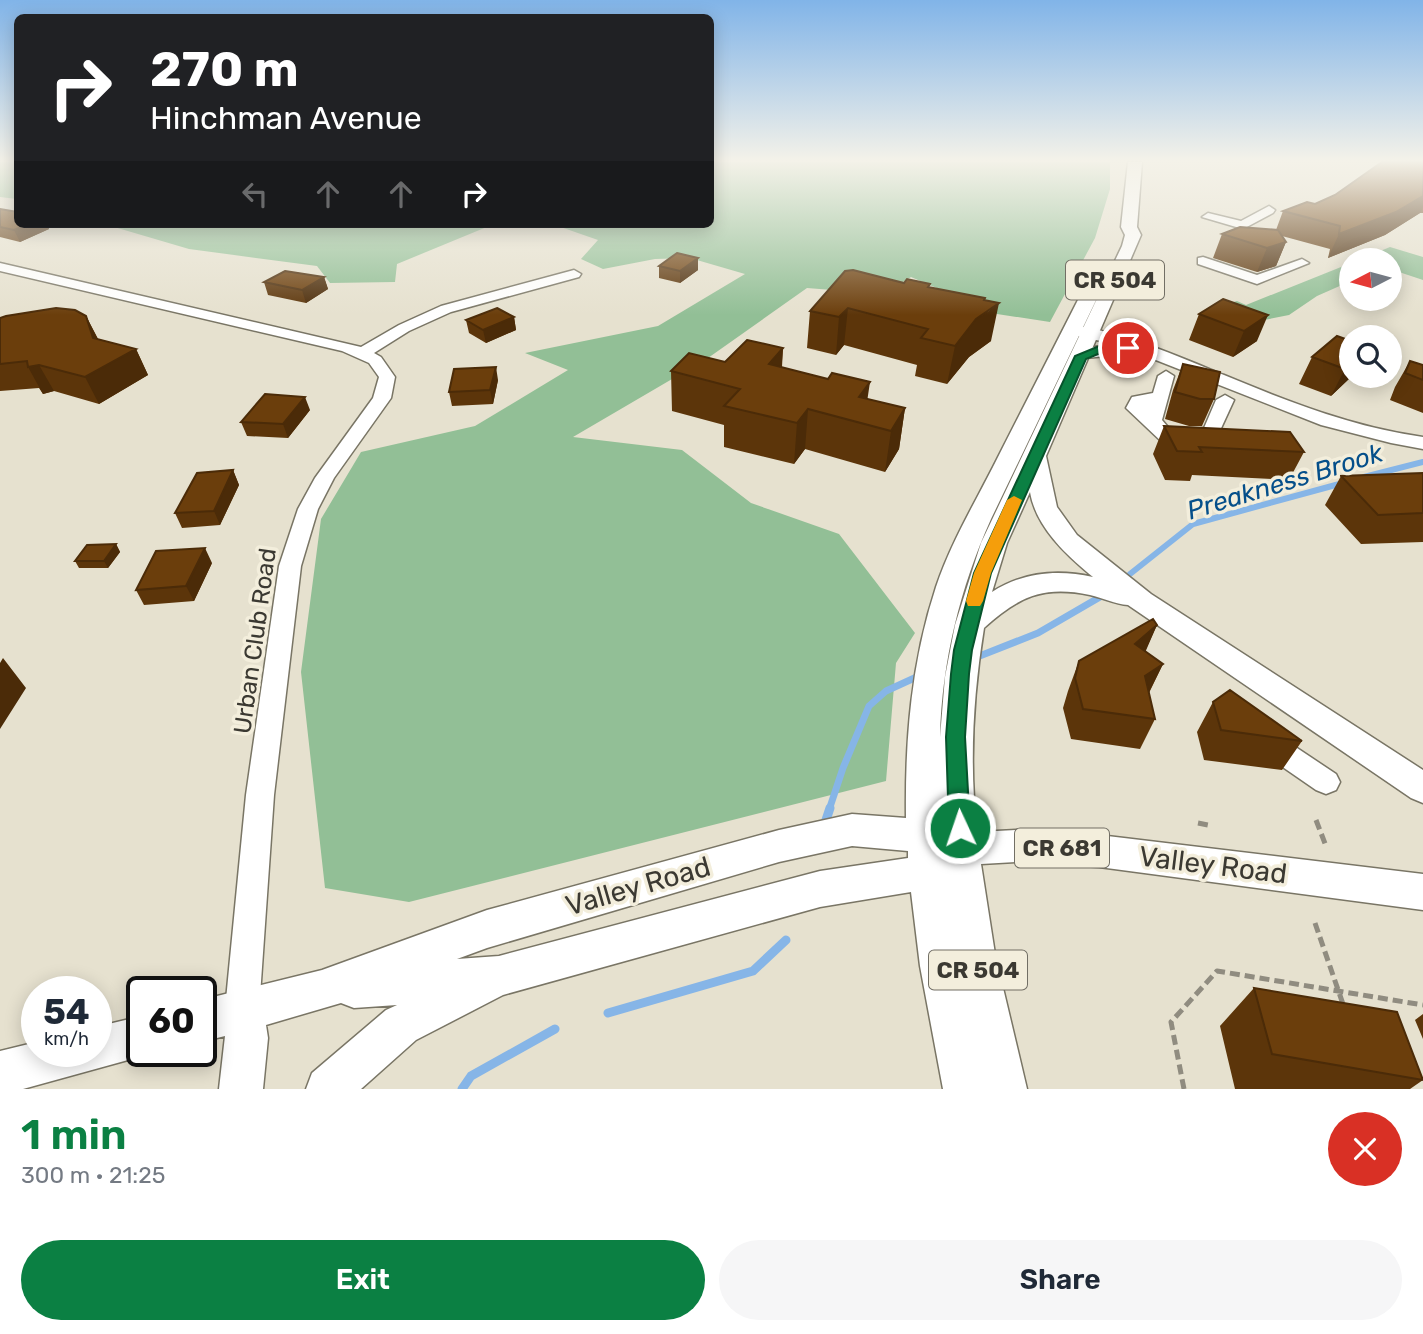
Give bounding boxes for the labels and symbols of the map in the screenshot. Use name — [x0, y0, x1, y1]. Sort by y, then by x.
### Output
north arrow — [1339, 248, 1402, 312]
road number: CR 504 — [1066, 260, 1164, 300]
pin — [1098, 318, 1158, 378]
water label: Preakness Brook — [1183, 437, 1387, 527]
street label: Urban Club Road — [228, 546, 282, 736]
position arrow — [923, 791, 997, 865]
road number: CR 681 — [1015, 828, 1109, 868]
street label: Valley Road — [1137, 840, 1289, 890]
street label: Valley Road — [562, 850, 714, 922]
road number: CR 504 — [929, 951, 1027, 990]
speed limit sign: 60 — [126, 976, 217, 1067]

